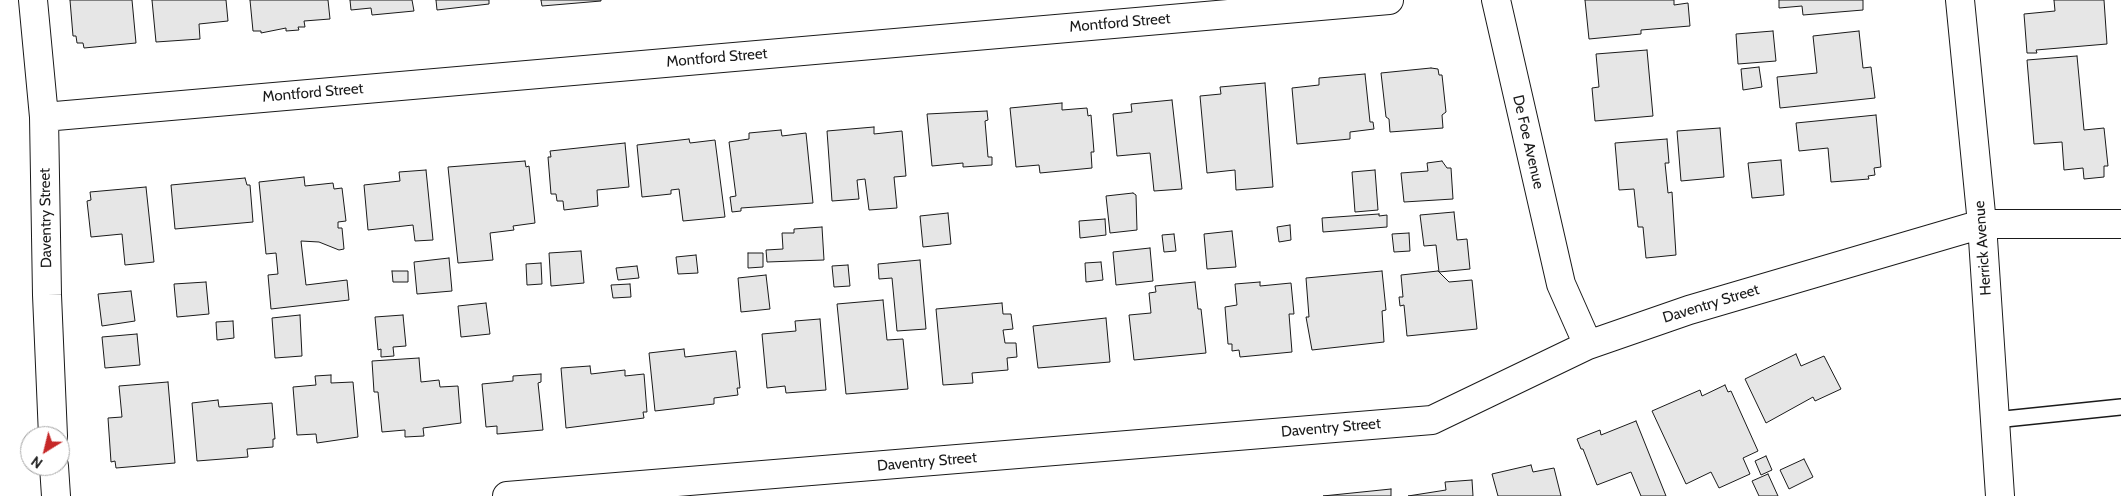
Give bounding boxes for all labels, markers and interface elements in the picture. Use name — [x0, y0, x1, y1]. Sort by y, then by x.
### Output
street label: Montford Street — [1069, 10, 1171, 36]
street label: Montford Street — [666, 45, 768, 71]
street label: Montford Street — [262, 80, 364, 106]
street label: De Foe Avenue — [1508, 93, 1548, 191]
street label: Daventry Street — [36, 168, 56, 268]
street label: Herrick Avenue — [1971, 200, 1995, 296]
street label: Daventry Street — [1660, 281, 1762, 327]
street label: Daventry Street — [1280, 415, 1382, 441]
north arrow — [20, 426, 70, 476]
street label: Daventry Street — [876, 449, 978, 475]
text: N — [27, 452, 46, 473]

